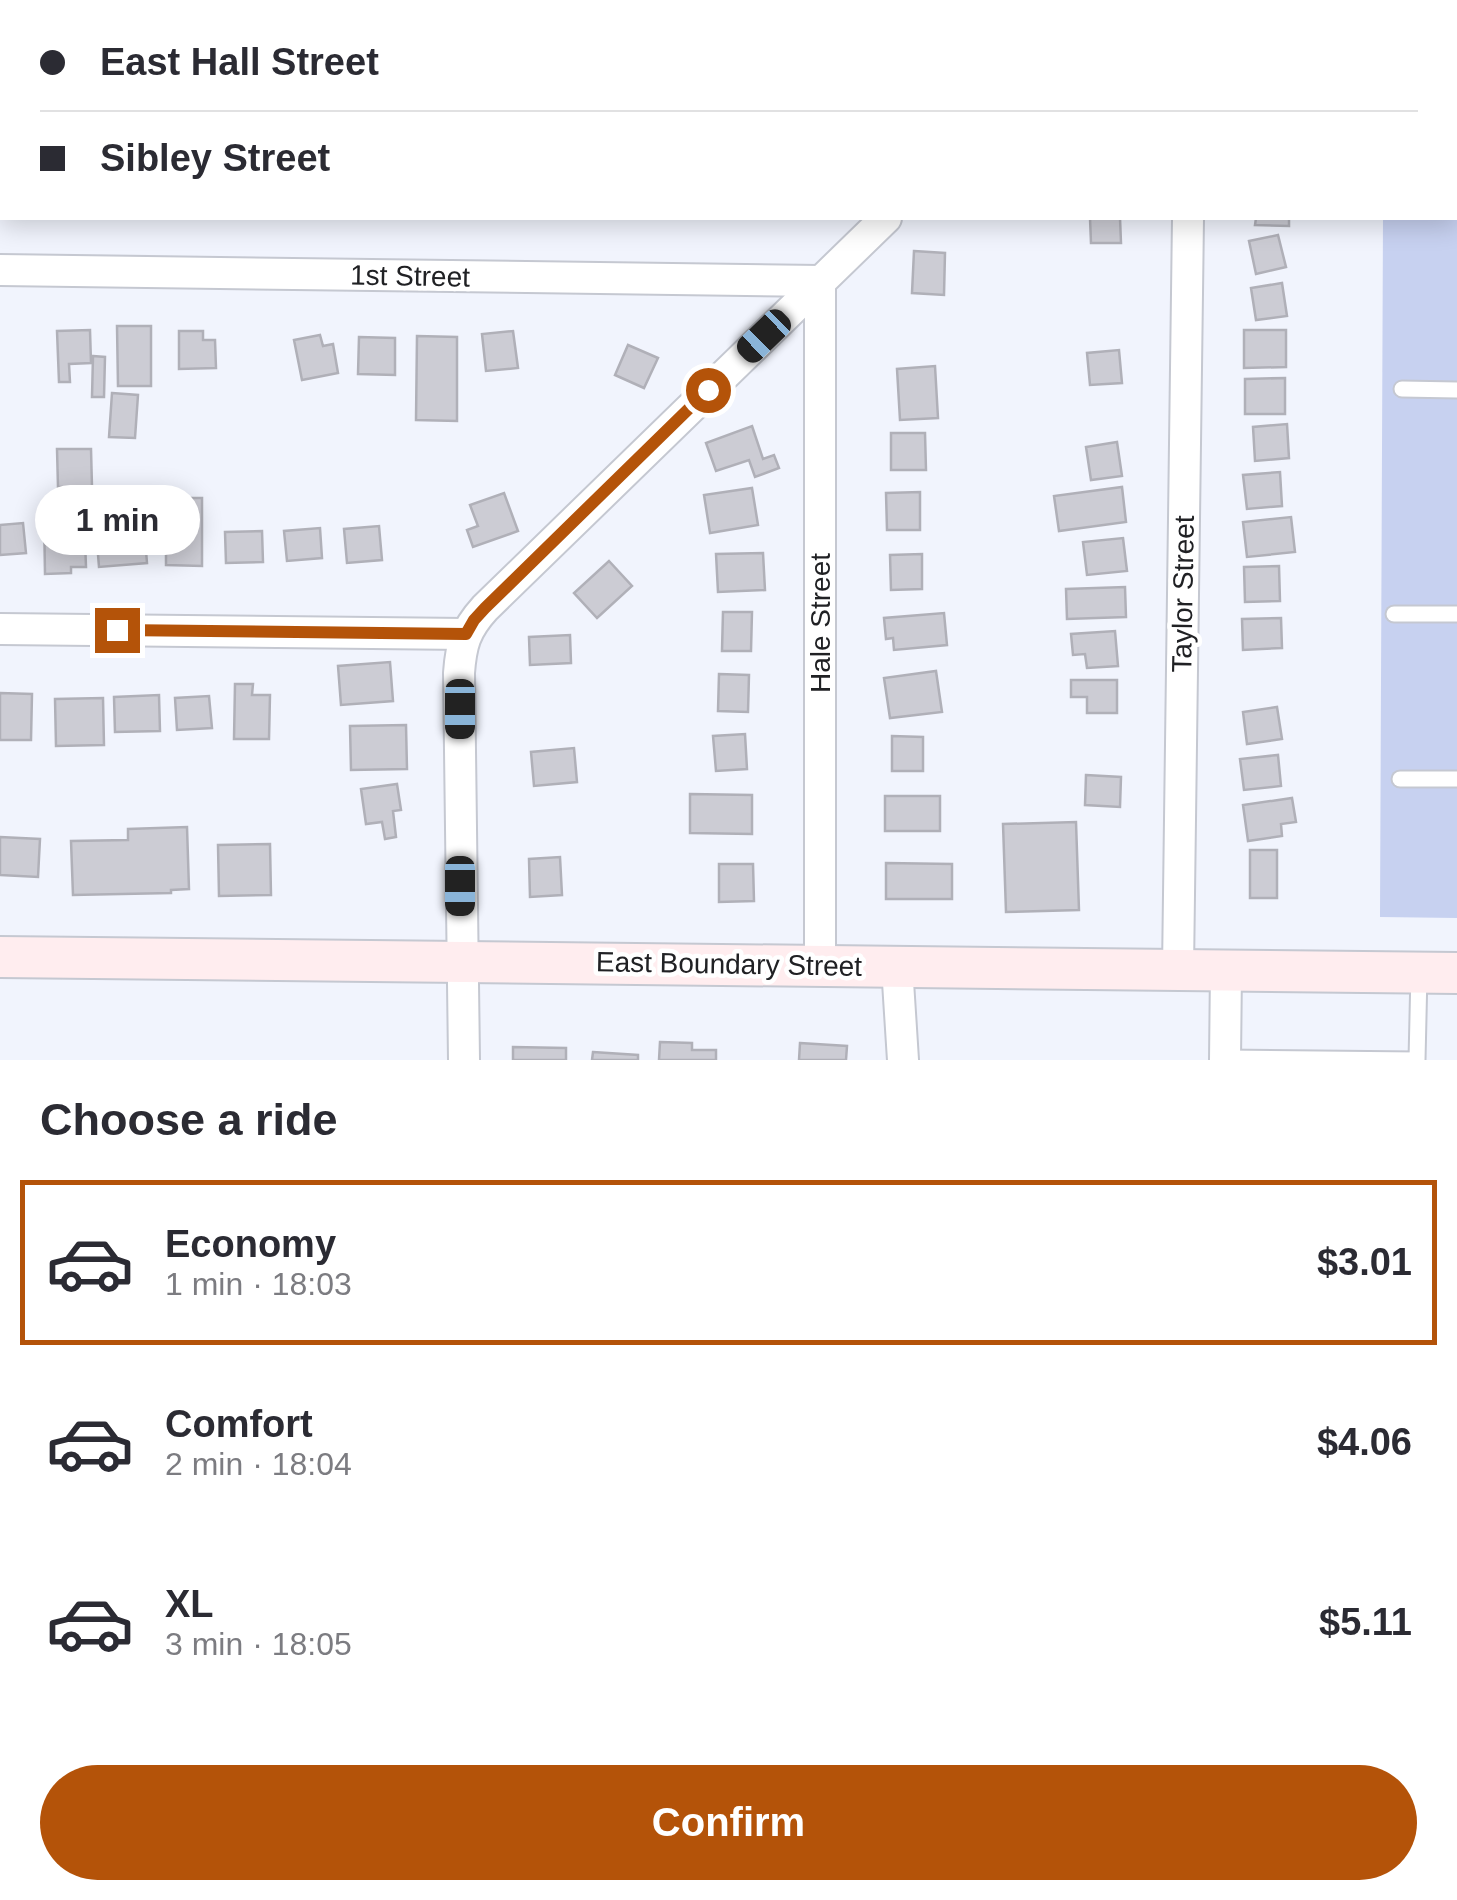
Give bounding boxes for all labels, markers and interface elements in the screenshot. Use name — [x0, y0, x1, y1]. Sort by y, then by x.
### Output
text: East Hall Street — [100, 41, 379, 83]
text: Sibley Street — [100, 137, 330, 179]
street label: 1st Street — [350, 259, 470, 293]
car — [732, 304, 796, 368]
route start — [686, 368, 731, 413]
callout: 1 min — [34, 485, 200, 555]
text: 1 min — [76, 502, 159, 538]
street label: Taylor Street — [1166, 515, 1200, 673]
street label: Hale Street — [805, 553, 836, 693]
route end — [95, 608, 140, 653]
car — [445, 679, 475, 739]
car — [445, 856, 475, 916]
street label: East Boundary Street — [596, 946, 863, 982]
text: Choose a ride — [40, 1094, 338, 1145]
icon: car — [45, 1218, 135, 1308]
text: Economy — [165, 1223, 336, 1265]
text: $3.01 — [1317, 1241, 1412, 1283]
text: 1 min · 18:03 — [165, 1266, 352, 1302]
icon: car — [45, 1398, 135, 1488]
text: Comfort — [165, 1403, 313, 1445]
text: $4.06 — [1317, 1421, 1412, 1463]
text: 2 min · 18:04 — [165, 1446, 352, 1482]
icon: car — [45, 1578, 135, 1668]
text: XL — [165, 1583, 214, 1625]
text: $5.11 — [1319, 1601, 1412, 1643]
text: 3 min · 18:05 — [165, 1626, 352, 1662]
button: Confirm — [40, 1765, 1417, 1880]

